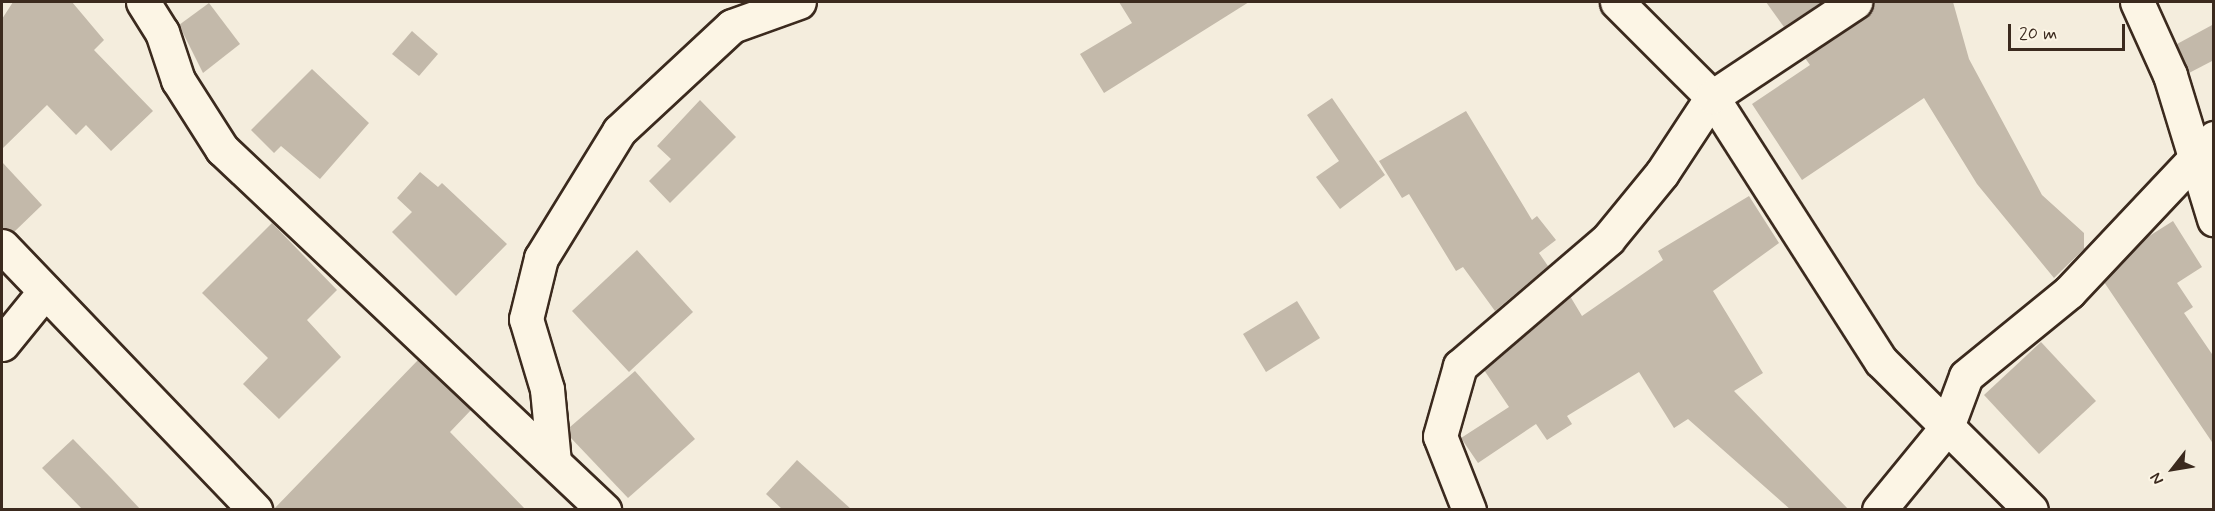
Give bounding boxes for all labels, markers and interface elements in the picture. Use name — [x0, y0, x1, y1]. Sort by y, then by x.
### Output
scale bar — [2011, 12, 2128, 50]
text: 20 m — [2019, 22, 2057, 46]
north arrow — [2143, 439, 2203, 499]
text: N — [2145, 469, 2169, 489]

